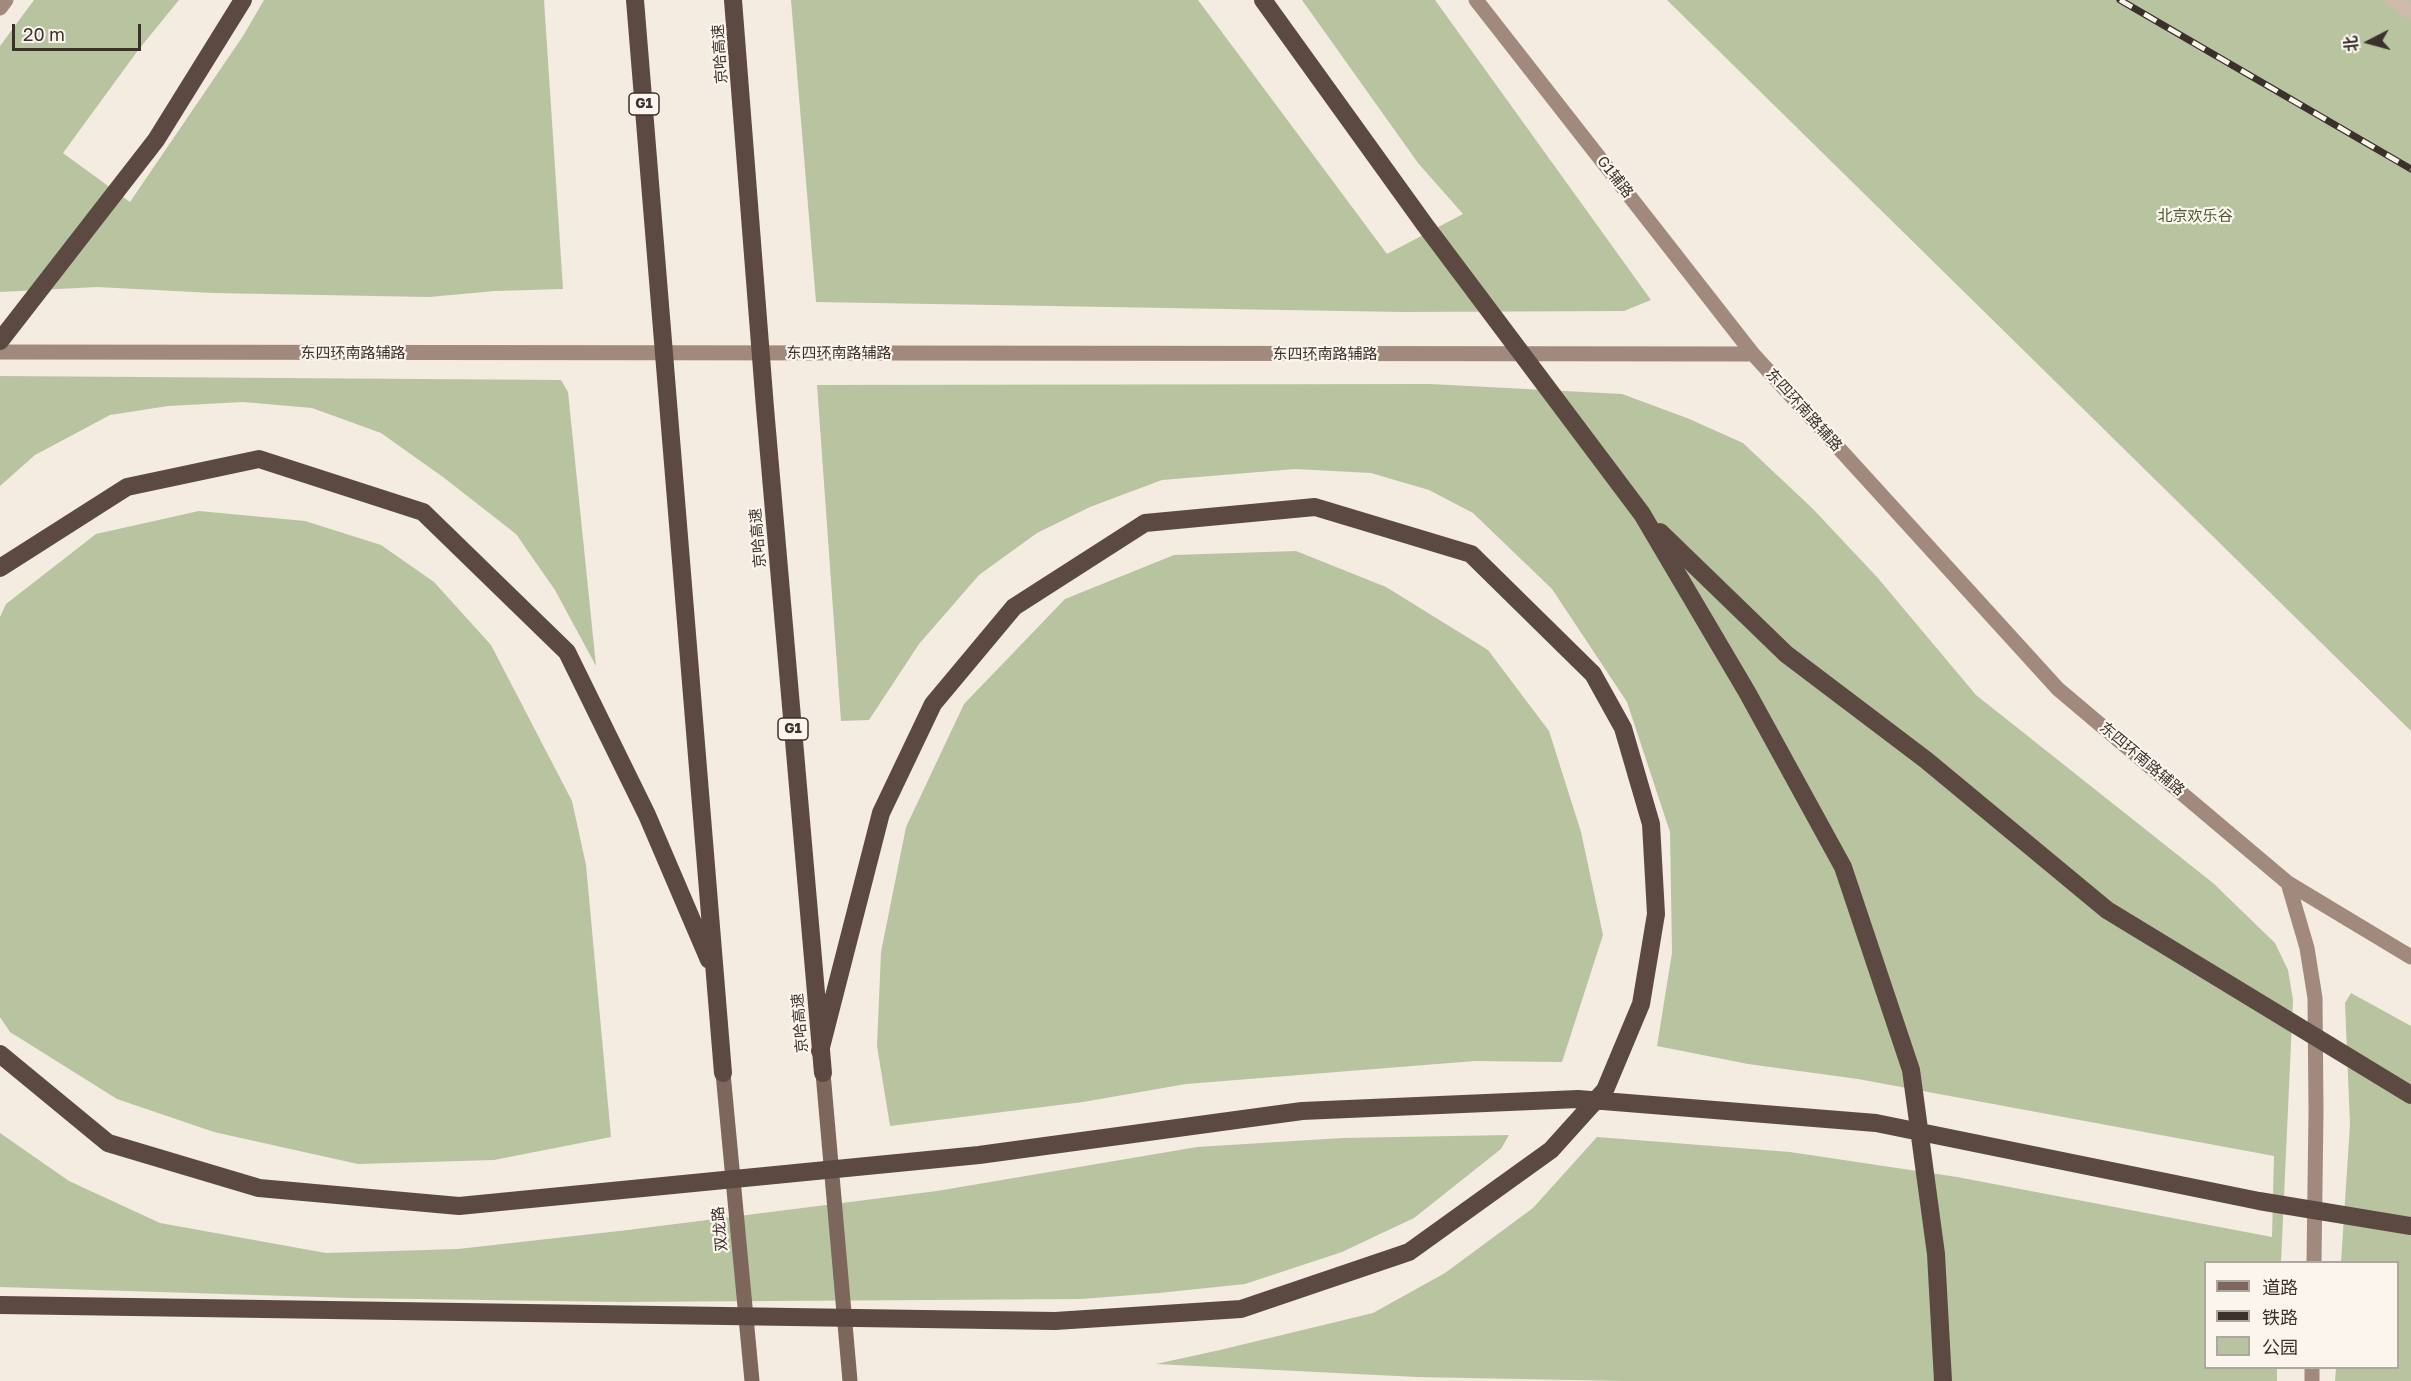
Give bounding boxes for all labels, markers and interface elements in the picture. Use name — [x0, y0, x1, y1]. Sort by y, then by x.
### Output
scale bar — [15, 12, 144, 50]
north arrow — [2339, 12, 2399, 72]
text: 20 m — [23, 23, 65, 45]
street label: 京哈高速 — [709, 23, 731, 85]
text: 北 — [2340, 35, 2362, 53]
road number: G1 — [629, 93, 659, 115]
street label: G1辅路 — [1593, 153, 1637, 201]
park label: 北京欢乐谷 — [2158, 207, 2232, 225]
street label: 东四环南路辅路 — [301, 344, 405, 362]
street label: 东四环南路辅路 — [787, 344, 891, 362]
street label: 东四环南路辅路 — [1273, 345, 1377, 363]
street label: 东四环南路辅路 — [1762, 365, 1846, 455]
street label: 京哈高速 — [746, 507, 770, 569]
road number: G1 — [778, 718, 808, 740]
street label: 东四环南路辅路 — [2096, 718, 2188, 800]
street label: 京哈高速 — [788, 992, 812, 1054]
street label: 双龙路 — [709, 1206, 731, 1252]
legend — [2204, 1261, 2399, 1369]
text: 道路 — [2262, 1276, 2298, 1298]
text: 铁路 — [2262, 1306, 2298, 1328]
text: 公园 — [2262, 1336, 2298, 1358]

